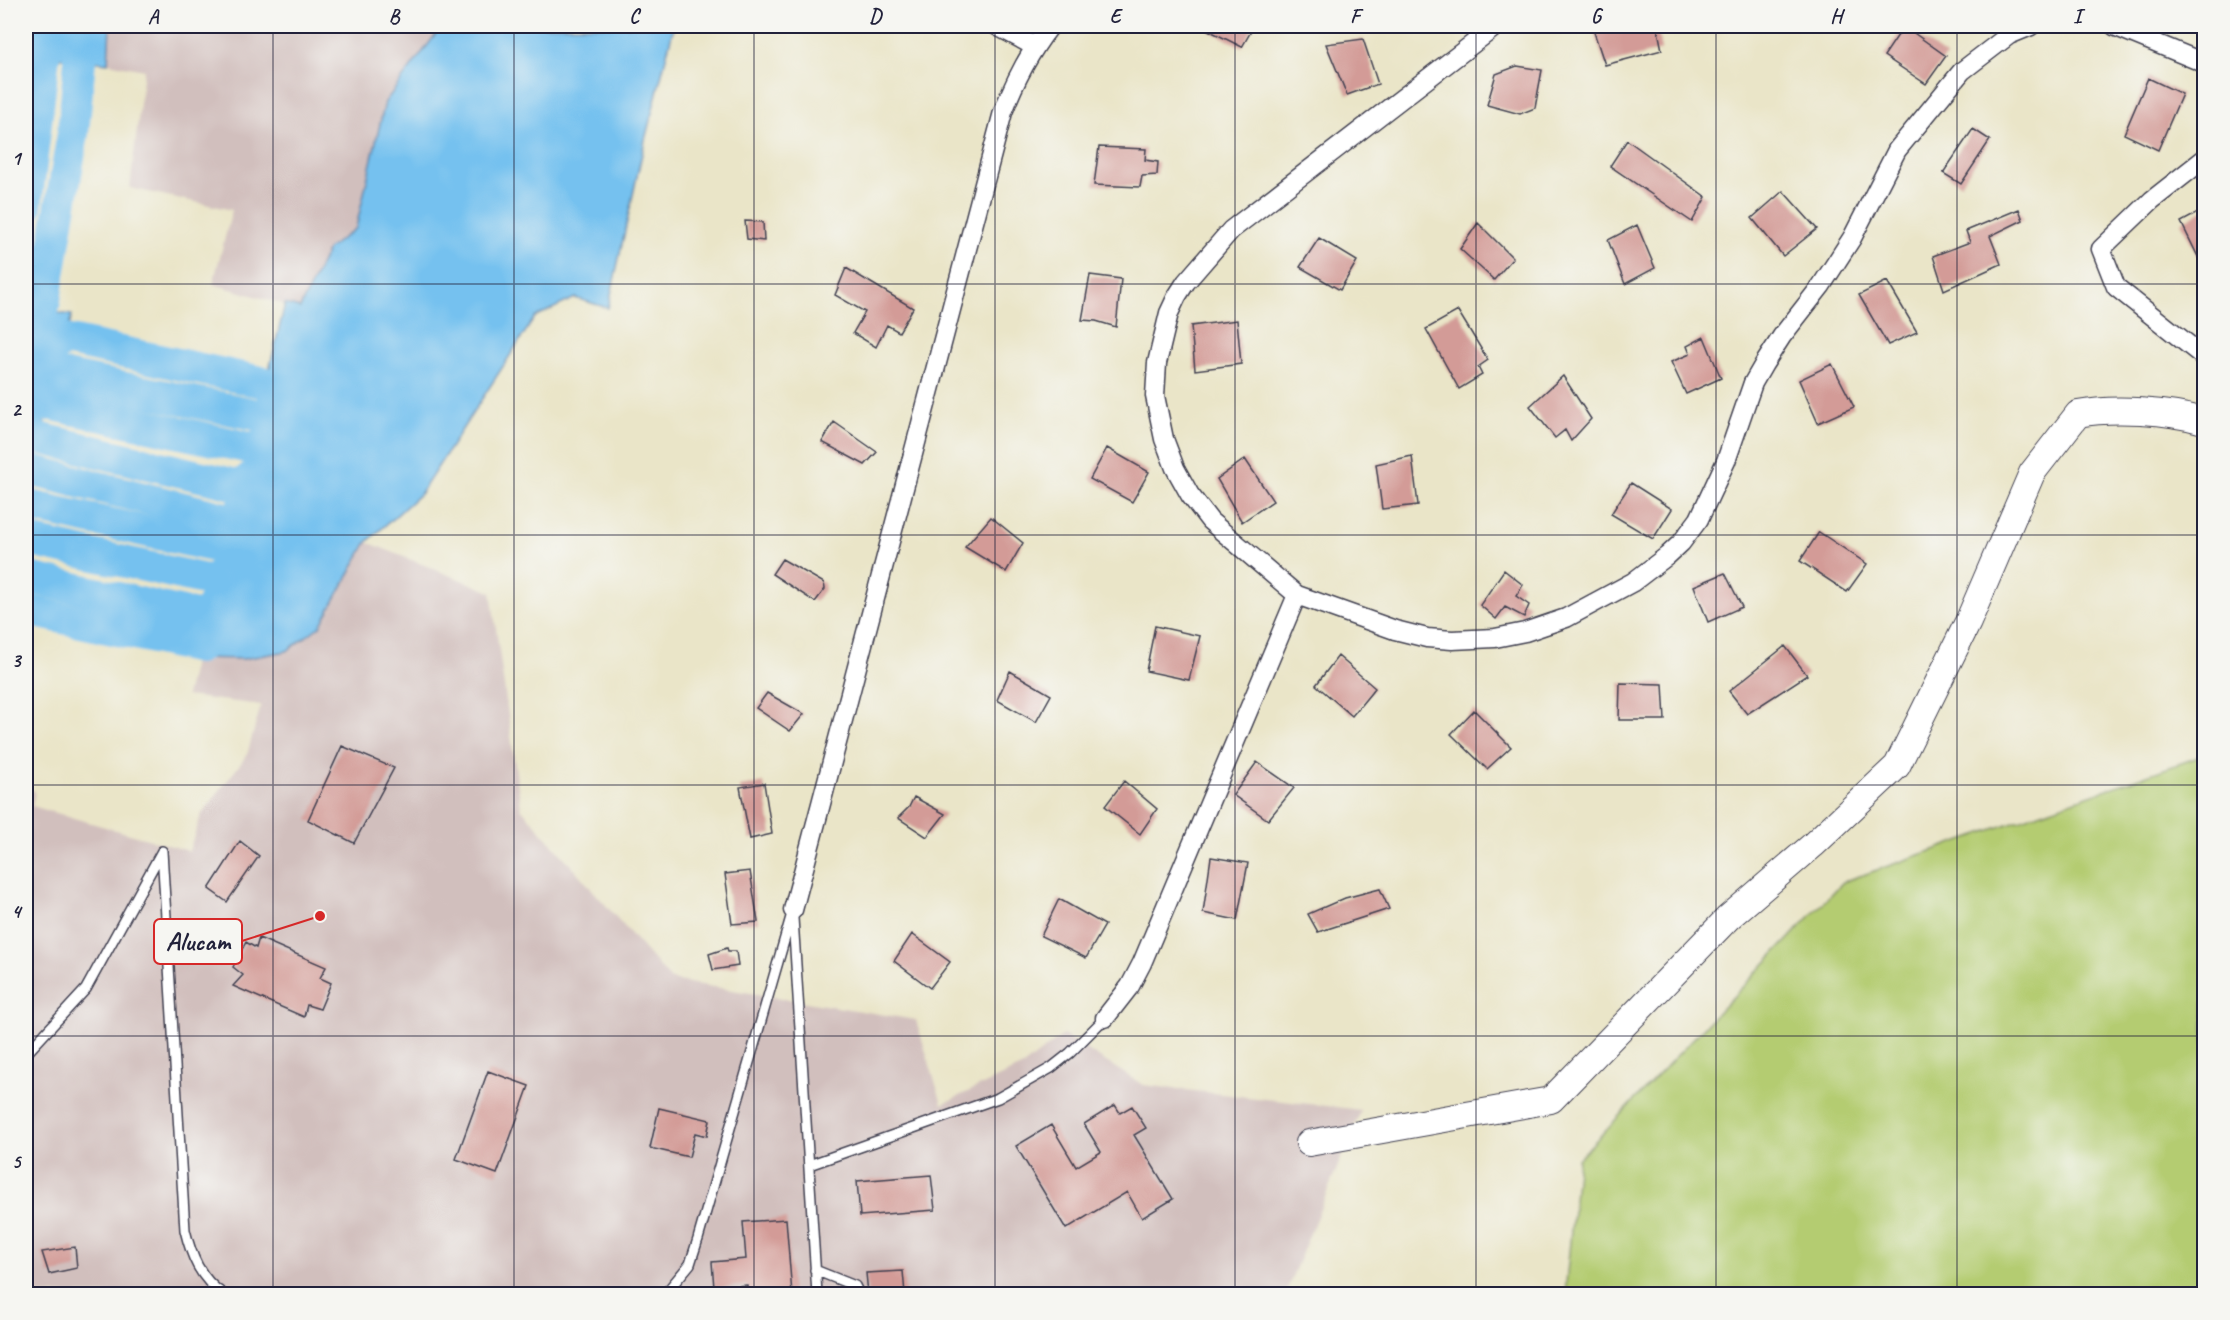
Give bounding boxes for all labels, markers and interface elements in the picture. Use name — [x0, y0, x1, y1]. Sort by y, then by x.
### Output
text: A — [148, 4, 160, 29]
text: B — [389, 4, 401, 29]
text: C — [629, 4, 641, 29]
text: D — [869, 4, 883, 29]
text: E — [1110, 4, 1124, 29]
text: F — [1350, 4, 1364, 29]
text: G — [1591, 4, 1604, 29]
text: H — [1830, 4, 1845, 29]
text: I — [2073, 4, 2086, 29]
text: 1 — [12, 146, 23, 171]
text: 2 — [12, 397, 23, 422]
text: 3 — [12, 648, 23, 673]
text: 4 — [12, 899, 24, 924]
callout: Alucam — [154, 919, 242, 964]
text: Alucam — [166, 924, 232, 958]
text: 5 — [12, 1149, 23, 1174]

